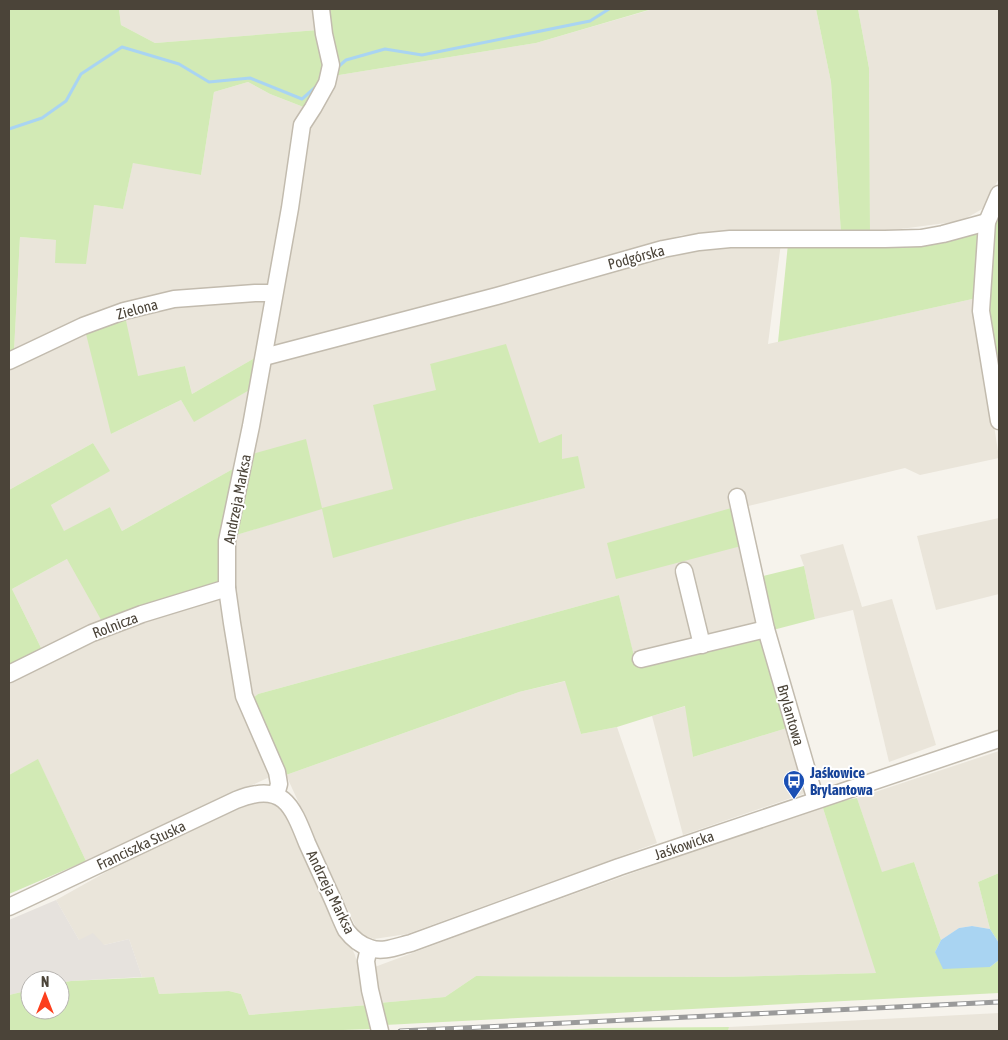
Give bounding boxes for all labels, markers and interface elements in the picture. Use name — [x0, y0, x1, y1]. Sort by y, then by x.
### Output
street label: Podgórska — [606, 241, 666, 273]
street label: Zielona — [114, 295, 160, 323]
street label: Andrzeja Marksa — [220, 453, 254, 545]
street label: Rolnicza — [90, 609, 140, 641]
street label: Brylantowa — [774, 682, 808, 748]
place label: Jaśkowice Brylantowa — [809, 764, 873, 798]
bus stop icon: Jaśkowice Brylantowa — [782, 769, 806, 800]
street label: Franciszka Stuska — [94, 817, 188, 873]
street label: Jaśkowicka — [652, 827, 716, 863]
street label: Andrzeja Marksa — [303, 847, 359, 937]
north arrow — [20, 970, 70, 1020]
text: N — [41, 974, 49, 990]

